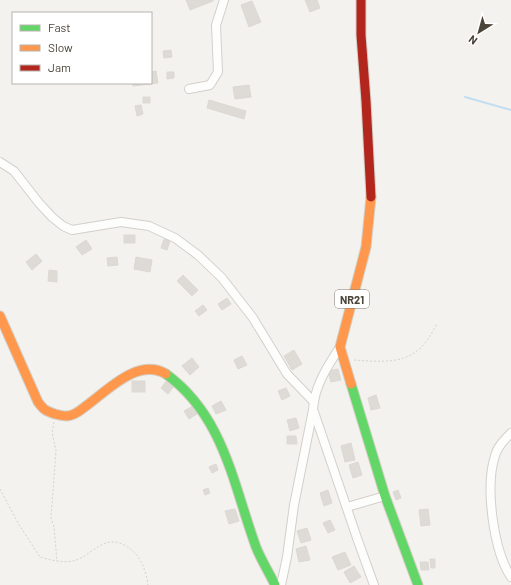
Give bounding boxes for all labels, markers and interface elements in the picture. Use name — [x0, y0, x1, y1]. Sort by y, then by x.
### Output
legend — [12, 12, 152, 84]
north arrow — [459, 12, 499, 52]
text: Fast — [48, 20, 71, 34]
text: N — [466, 33, 480, 48]
text: Slow — [48, 40, 73, 54]
text: Jam — [48, 60, 71, 74]
road number: NR21 — [335, 290, 369, 308]

